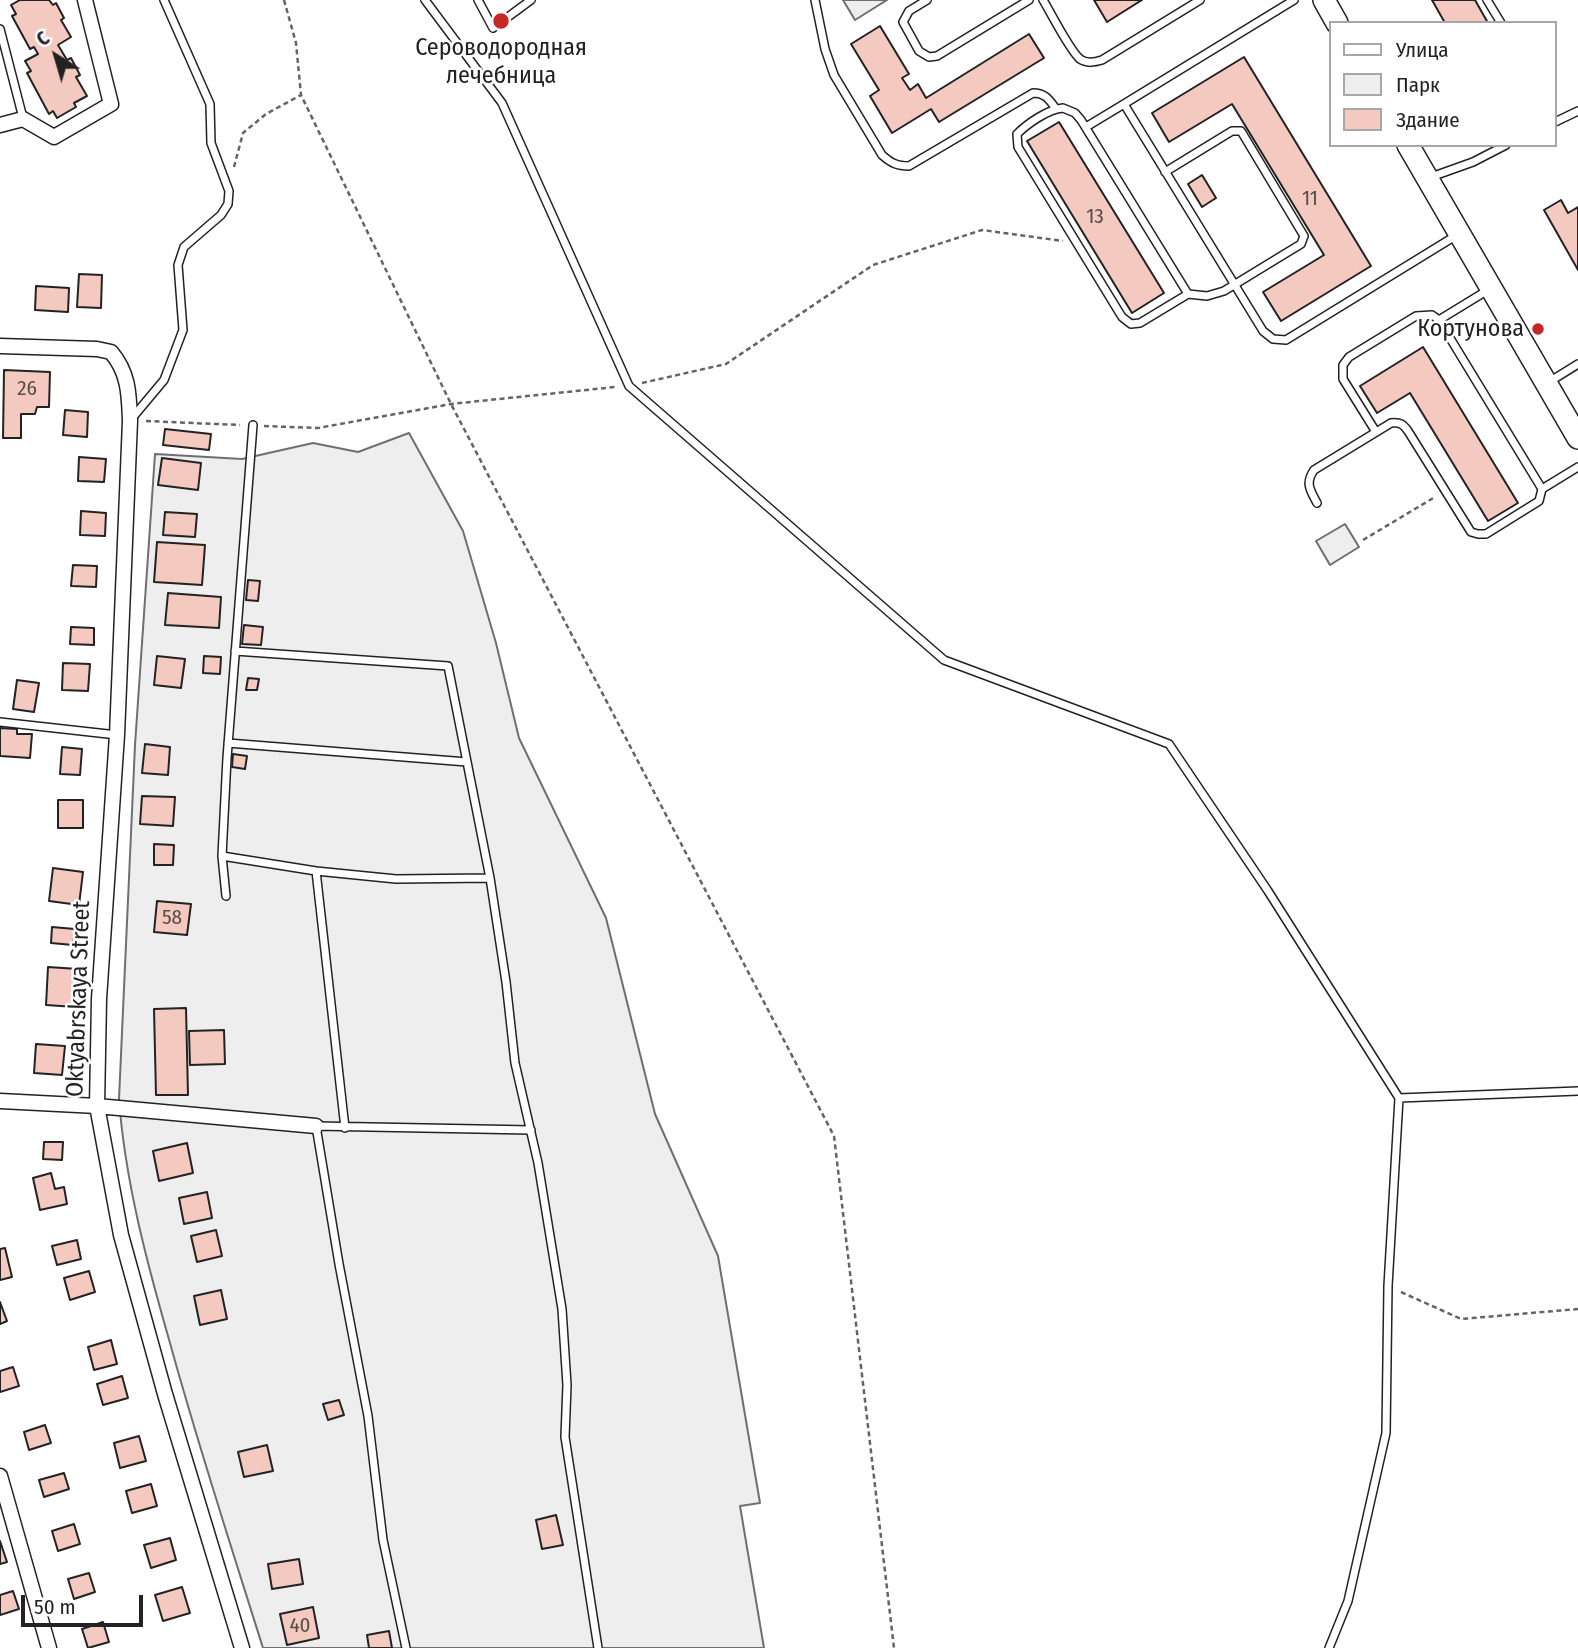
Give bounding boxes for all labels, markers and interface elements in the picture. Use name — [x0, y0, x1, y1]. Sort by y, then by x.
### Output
marker: Сероводородная лечебница — [491, 11, 511, 31]
north arrow — [21, 21, 91, 91]
legend — [1330, 21, 1557, 147]
text: С — [32, 27, 54, 51]
place label: Сероводородная лечебница — [415, 34, 587, 90]
text: Улица — [1396, 37, 1449, 63]
text: Парк — [1396, 72, 1440, 98]
text: Здание — [1396, 107, 1460, 133]
house number: 11 — [1302, 186, 1318, 212]
house number: 13 — [1086, 204, 1104, 230]
place label: Кортунова — [1417, 315, 1524, 343]
marker: Кортунова — [1530, 321, 1546, 337]
house number: 26 — [17, 376, 37, 402]
street label: Oktyabrskaya Street — [61, 900, 97, 1098]
house number: 58 — [162, 905, 182, 931]
scale bar — [24, 1582, 147, 1626]
text: 50 m — [34, 1594, 76, 1620]
house number: 40 — [289, 1613, 311, 1639]

